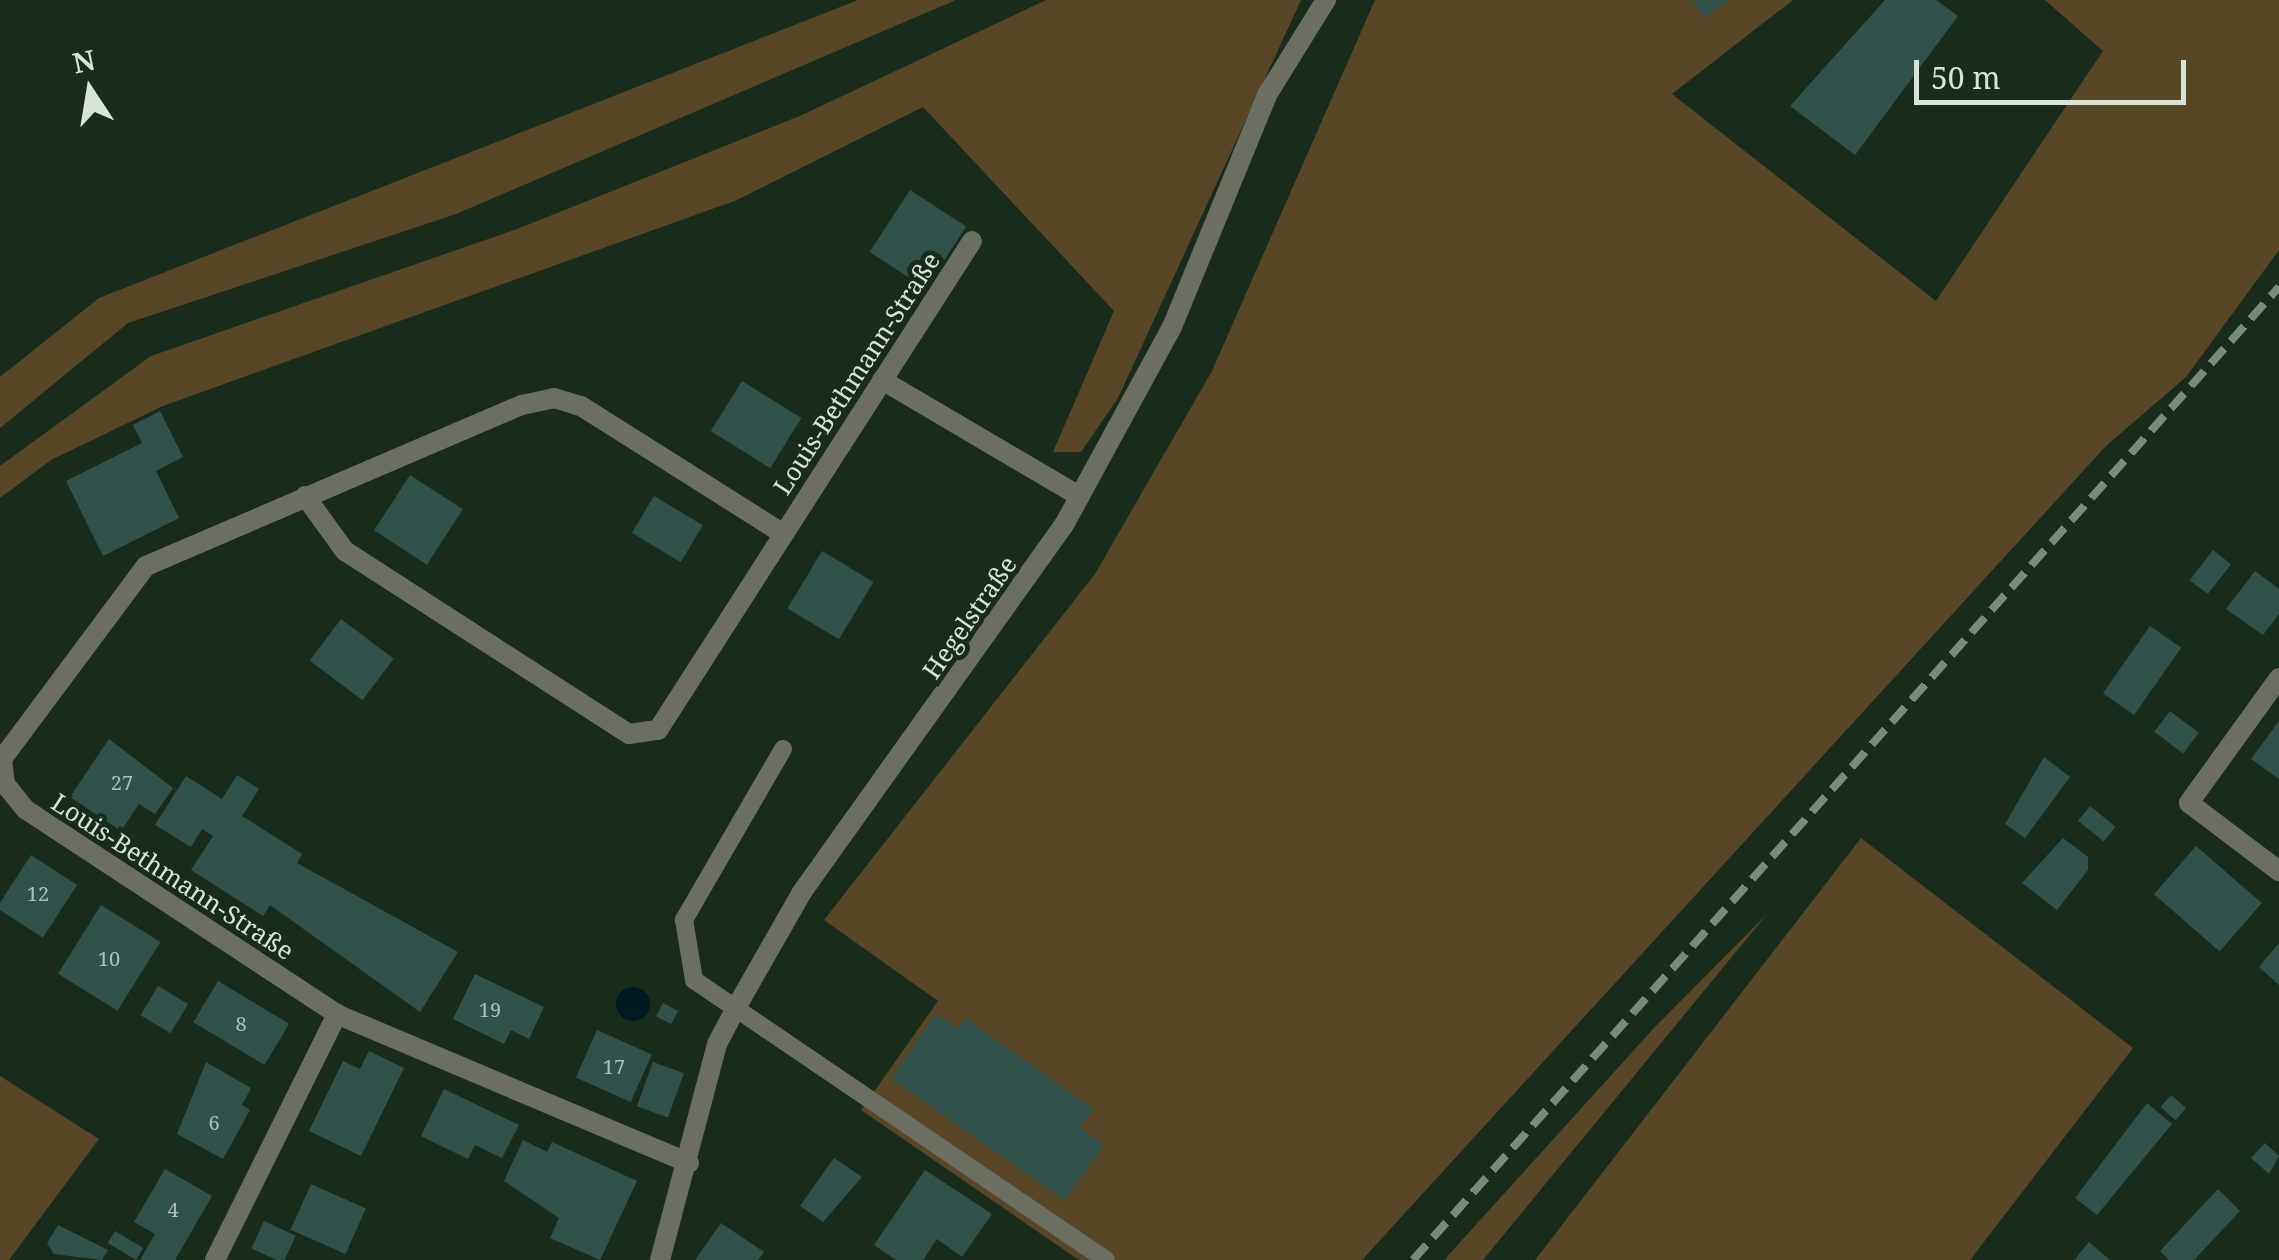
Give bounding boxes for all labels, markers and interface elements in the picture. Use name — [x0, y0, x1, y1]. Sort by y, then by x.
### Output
north arrow — [40, 40, 140, 140]
text: N — [69, 40, 99, 82]
scale bar — [1919, 40, 2192, 102]
text: 50 m — [1931, 57, 2001, 98]
street label: Louis-Bethmann-Straße — [767, 246, 945, 500]
street label: Hegelstraße — [916, 550, 1022, 684]
house number: 27 — [111, 770, 133, 794]
street label: Louis-Bethmann-Straße — [46, 787, 300, 965]
house number: 12 — [27, 881, 49, 905]
house number: 10 — [98, 946, 120, 970]
house number: 19 — [479, 997, 501, 1021]
house number: 8 — [235, 1011, 247, 1035]
house number: 17 — [603, 1054, 625, 1078]
house number: 6 — [208, 1110, 220, 1134]
house number: 4 — [167, 1197, 179, 1221]

